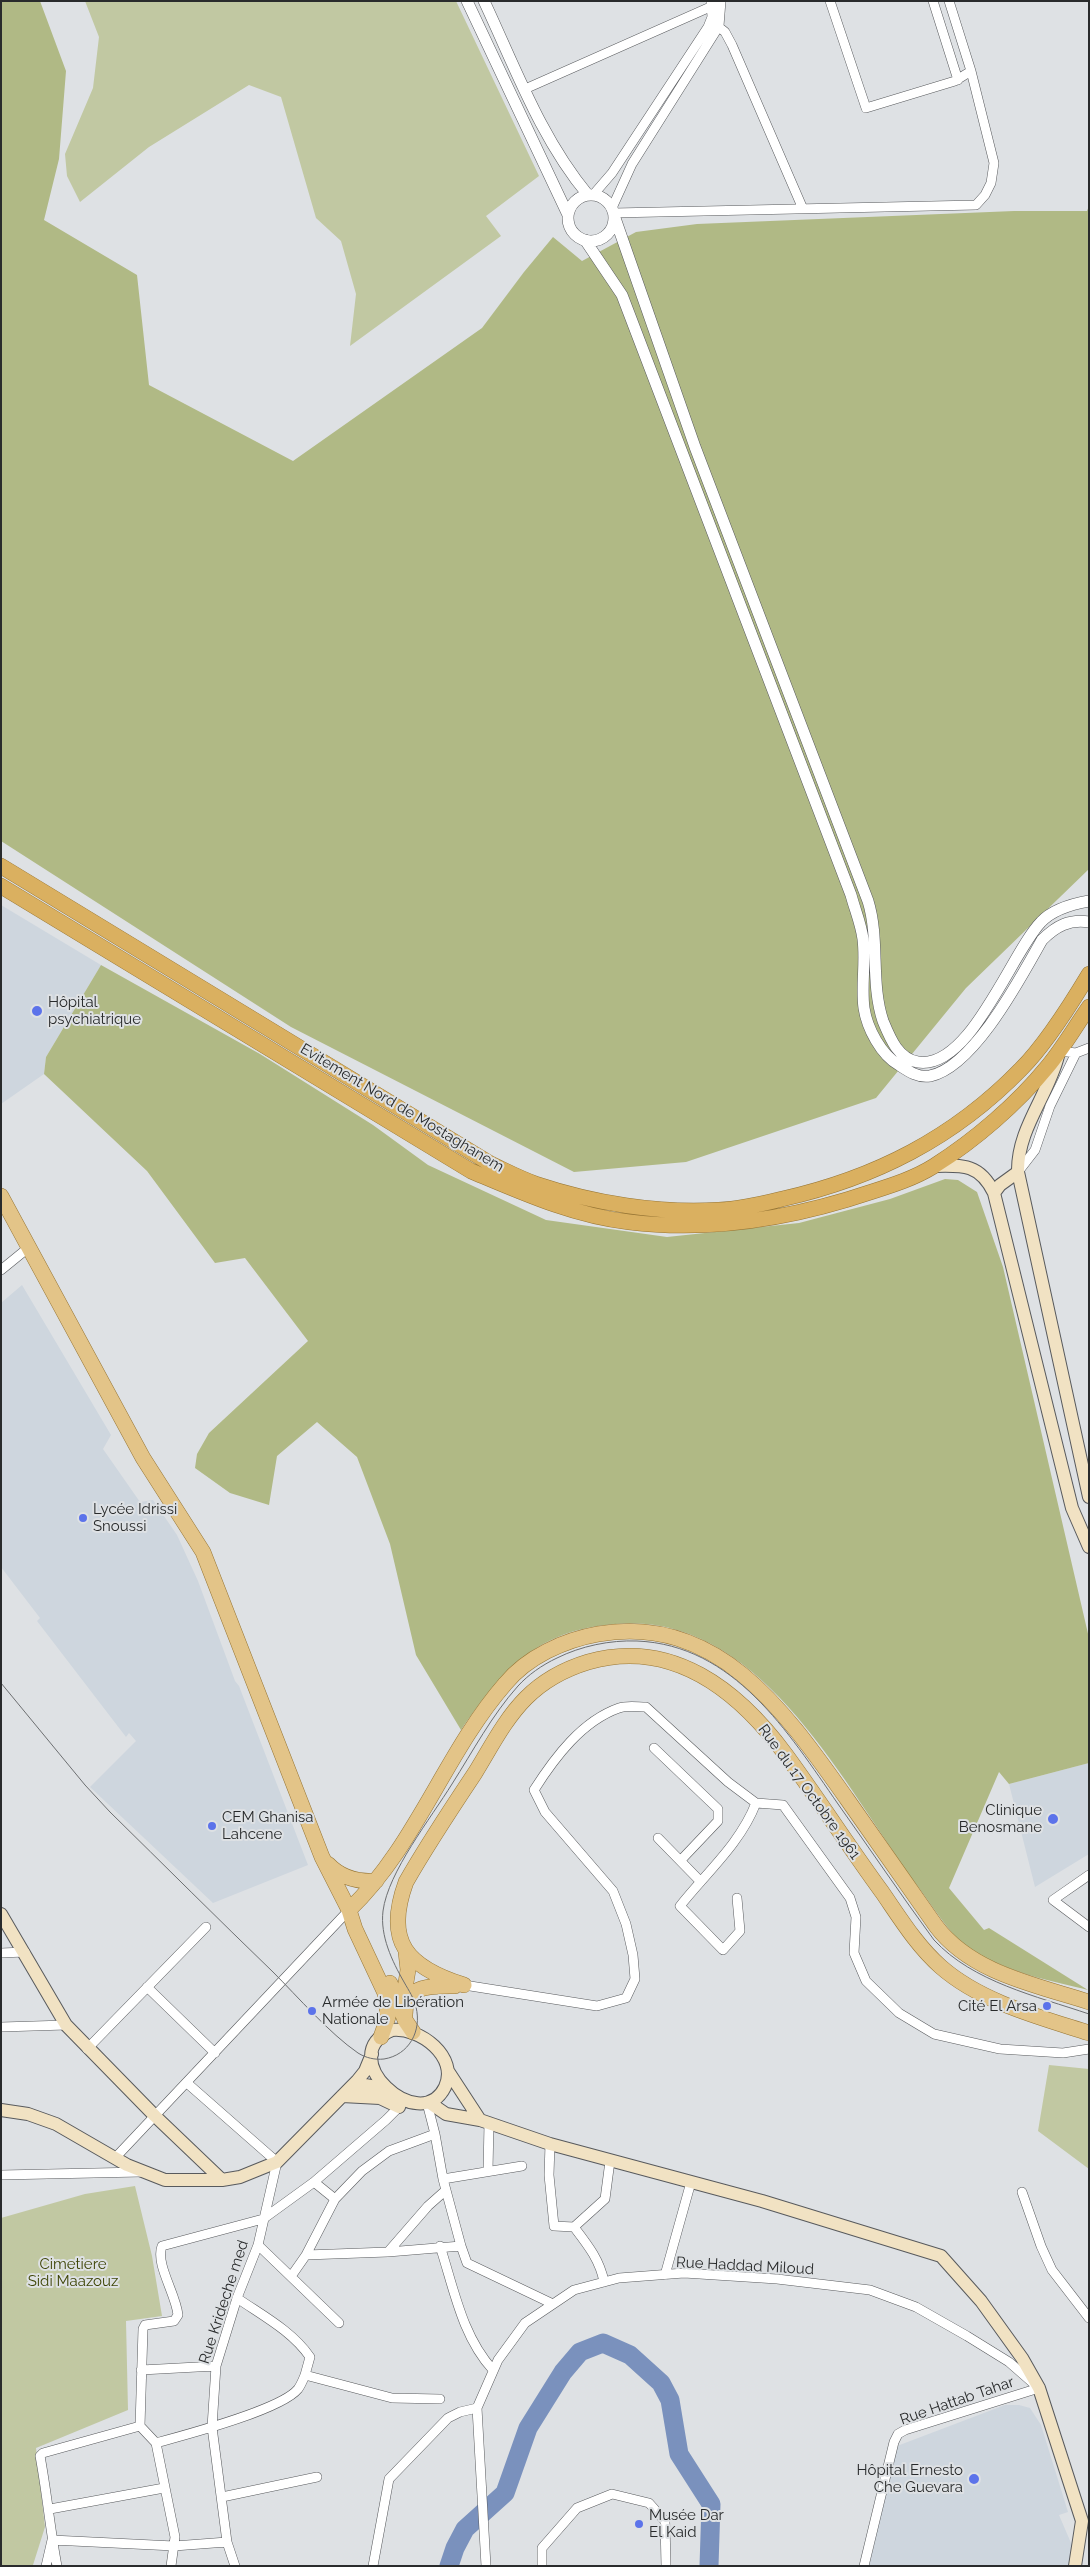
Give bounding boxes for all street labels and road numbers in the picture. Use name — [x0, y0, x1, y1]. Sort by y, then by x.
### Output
street label: Evitement Nord de Mostaghanem — [297, 1040, 507, 1176]
street label: Rue du 17 Octobre 1961 — [754, 1721, 864, 1863]
street label: Rue Krideche med — [195, 2238, 253, 2366]
street label: Rue Haddad Miloud — [676, 2253, 814, 2279]
street label: Rue Hattab Tahar — [898, 2373, 1016, 2429]

